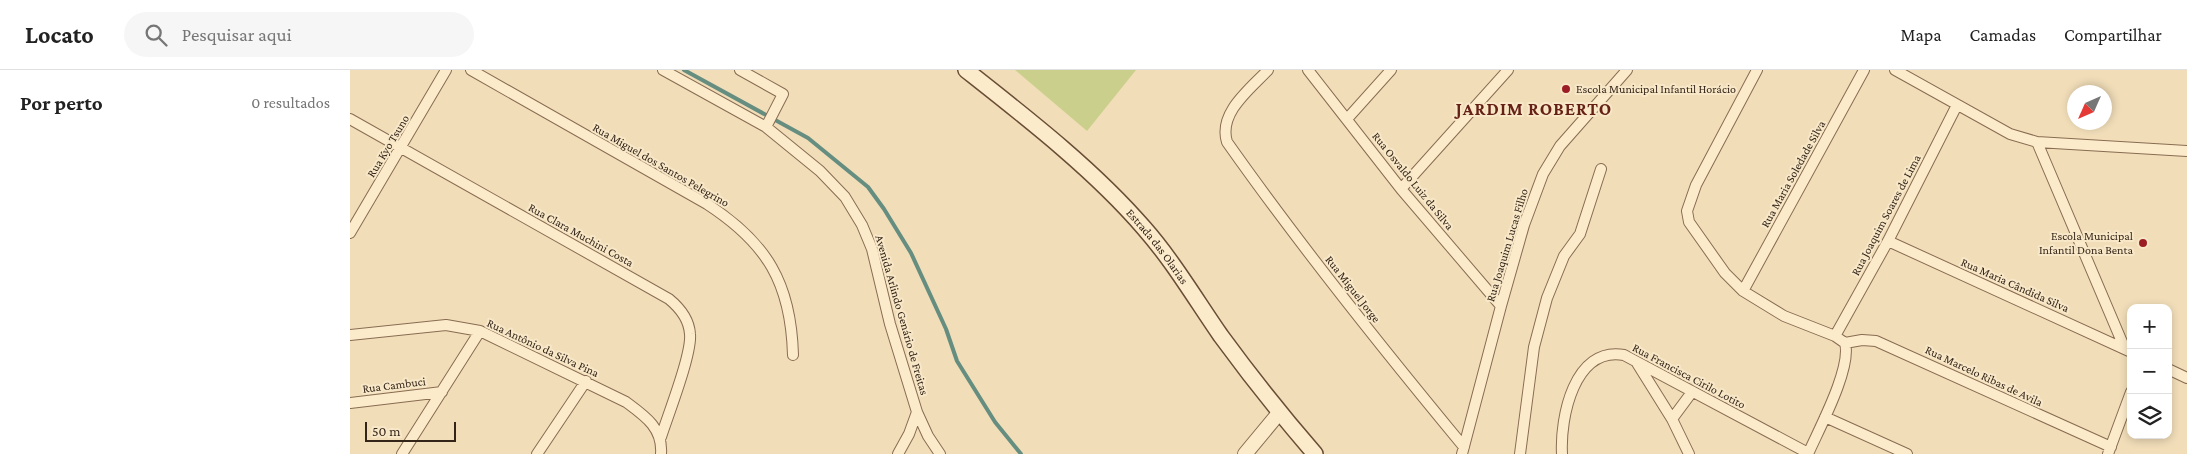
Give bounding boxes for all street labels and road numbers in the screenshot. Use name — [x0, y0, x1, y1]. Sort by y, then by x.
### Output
street label: Rua Kyo Tsuno — [364, 112, 412, 180]
street label: Rua Maria Soledade Silva — [1758, 118, 1828, 230]
street label: Rua Miguel dos Santos Pelegrino — [590, 120, 732, 210]
street label: Rua Osvaldo Luiz da Silva — [1369, 129, 1457, 233]
street label: Rua Joaquim Soares de Lima — [1848, 152, 1924, 278]
street label: Rua Joaquim Lucas Filho — [1483, 187, 1531, 303]
street label: Rua Clara Muchini Costa — [526, 200, 636, 270]
street label: Estrada das Olarias — [1123, 206, 1191, 287]
street label: Avenida Arlindo Genário de Freitas — [872, 233, 932, 397]
street label: Rua Miguel Jorge — [1322, 253, 1384, 325]
street label: Rua Maria Cândida Silva — [1959, 255, 2072, 315]
street label: Rua Antônio da Silva Pina — [485, 316, 602, 380]
street label: Rua Francisca Cirilo Lotito — [1630, 340, 1748, 412]
street label: Rua Marcelo Ribas de Avila — [1923, 343, 2045, 410]
street label: Rua Cambuci — [362, 374, 426, 396]

